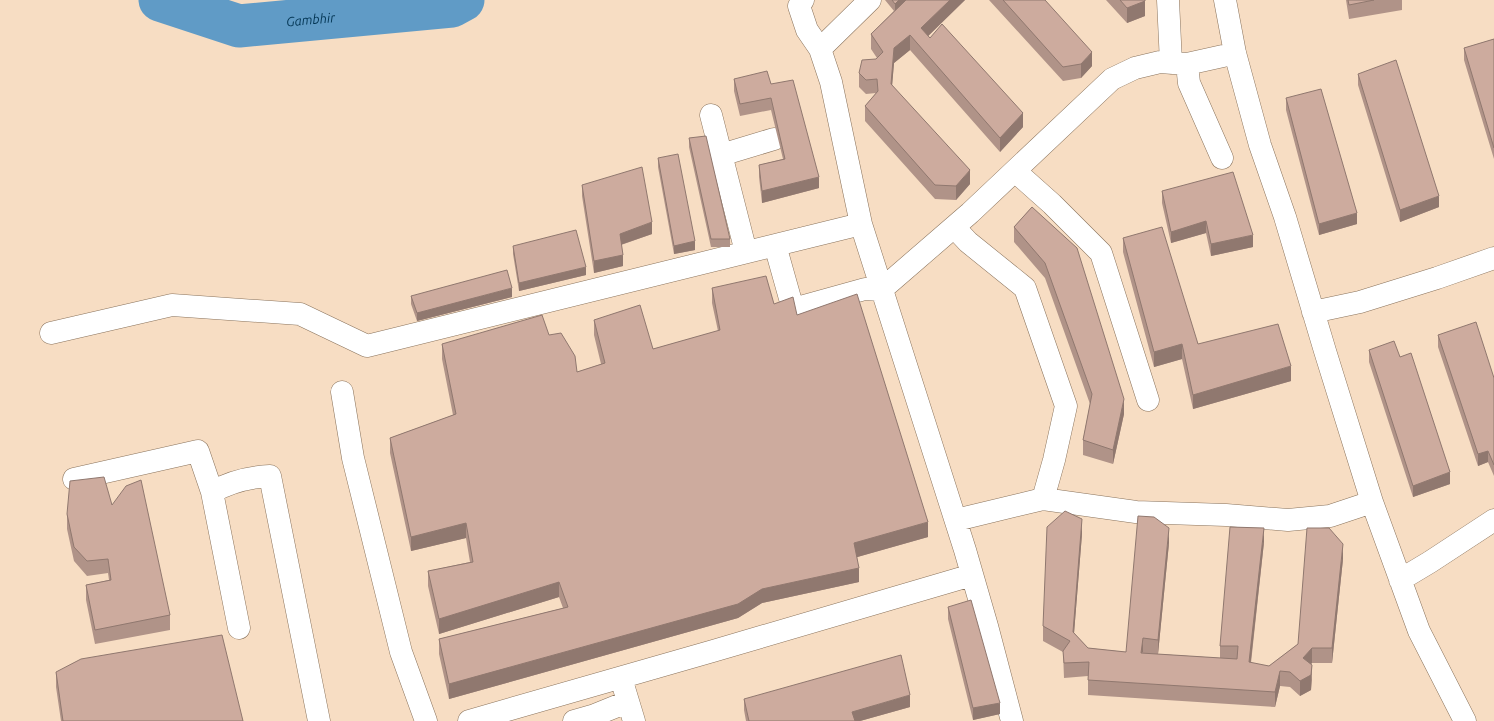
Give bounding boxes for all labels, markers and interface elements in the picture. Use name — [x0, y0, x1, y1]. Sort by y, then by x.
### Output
water label: Gambhir — [285, 10, 337, 29]

